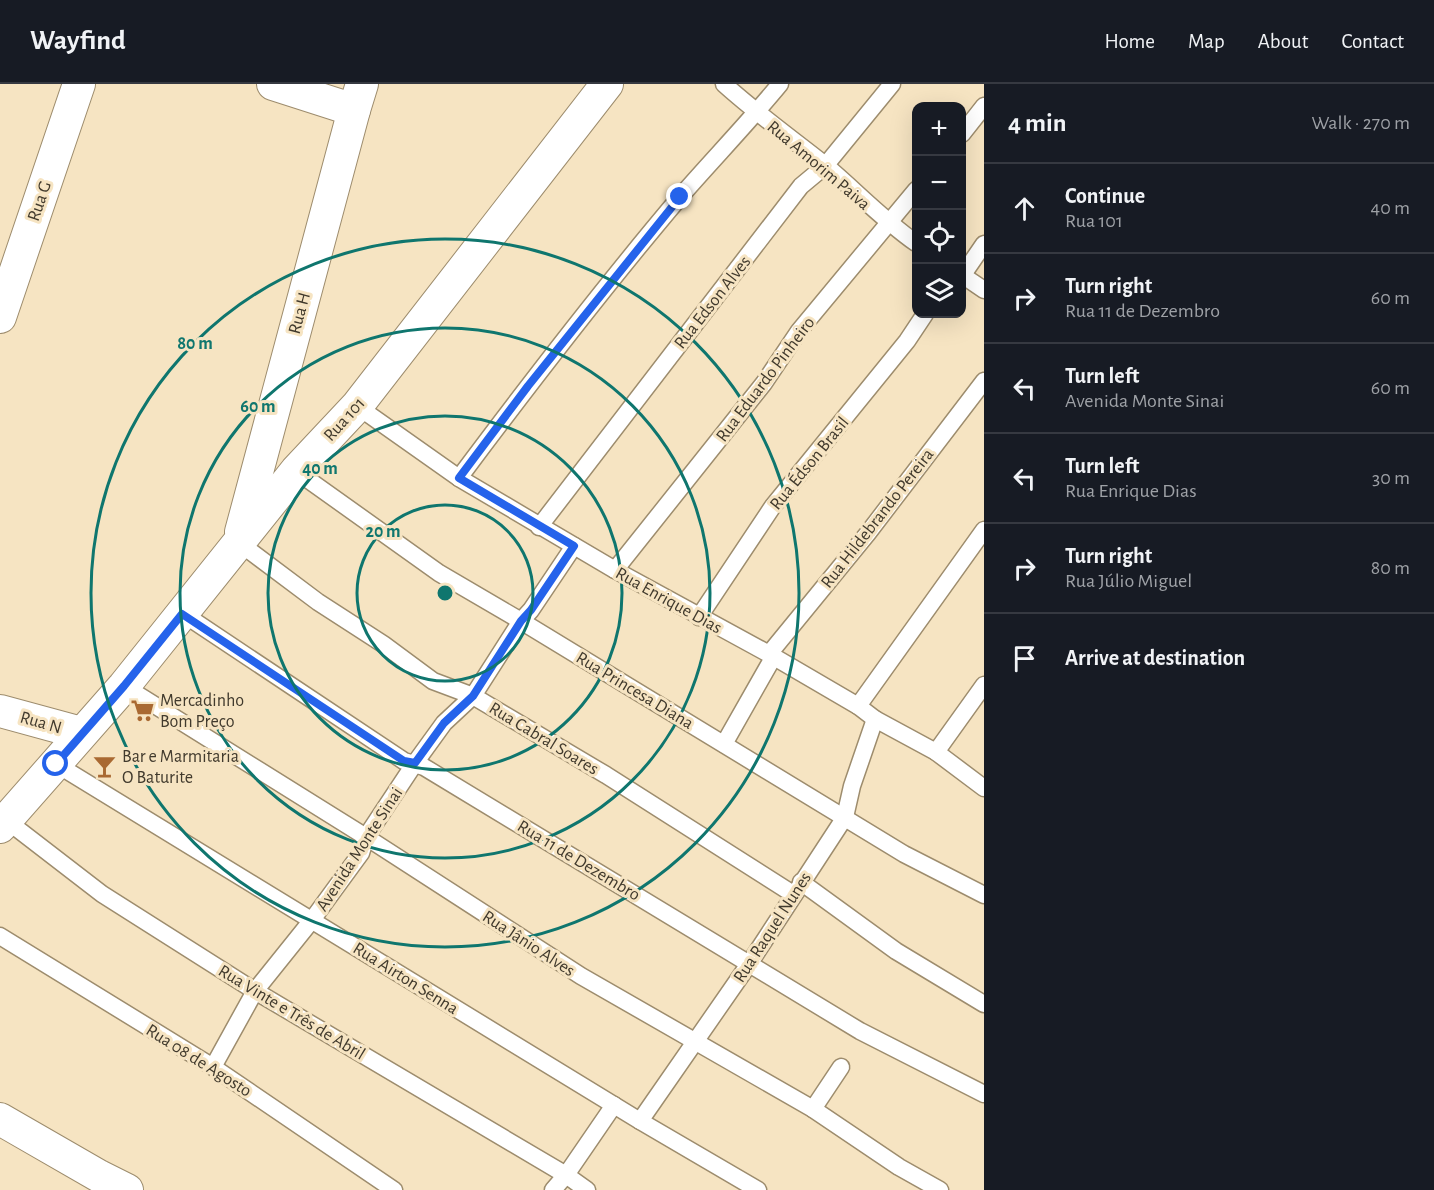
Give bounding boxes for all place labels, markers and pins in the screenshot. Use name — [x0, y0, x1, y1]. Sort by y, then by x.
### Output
centre of rings — [435, 583, 455, 603]
place label: Mercadinho Bom Preço — [160, 692, 244, 731]
supermarket icon: Mercadinho Bom Preço — [129, 697, 155, 723]
place label: Bar e Marmitaria O Baturite — [122, 748, 239, 787]
bar icon: Bar e Marmitaria O Baturite — [91, 753, 117, 779]

